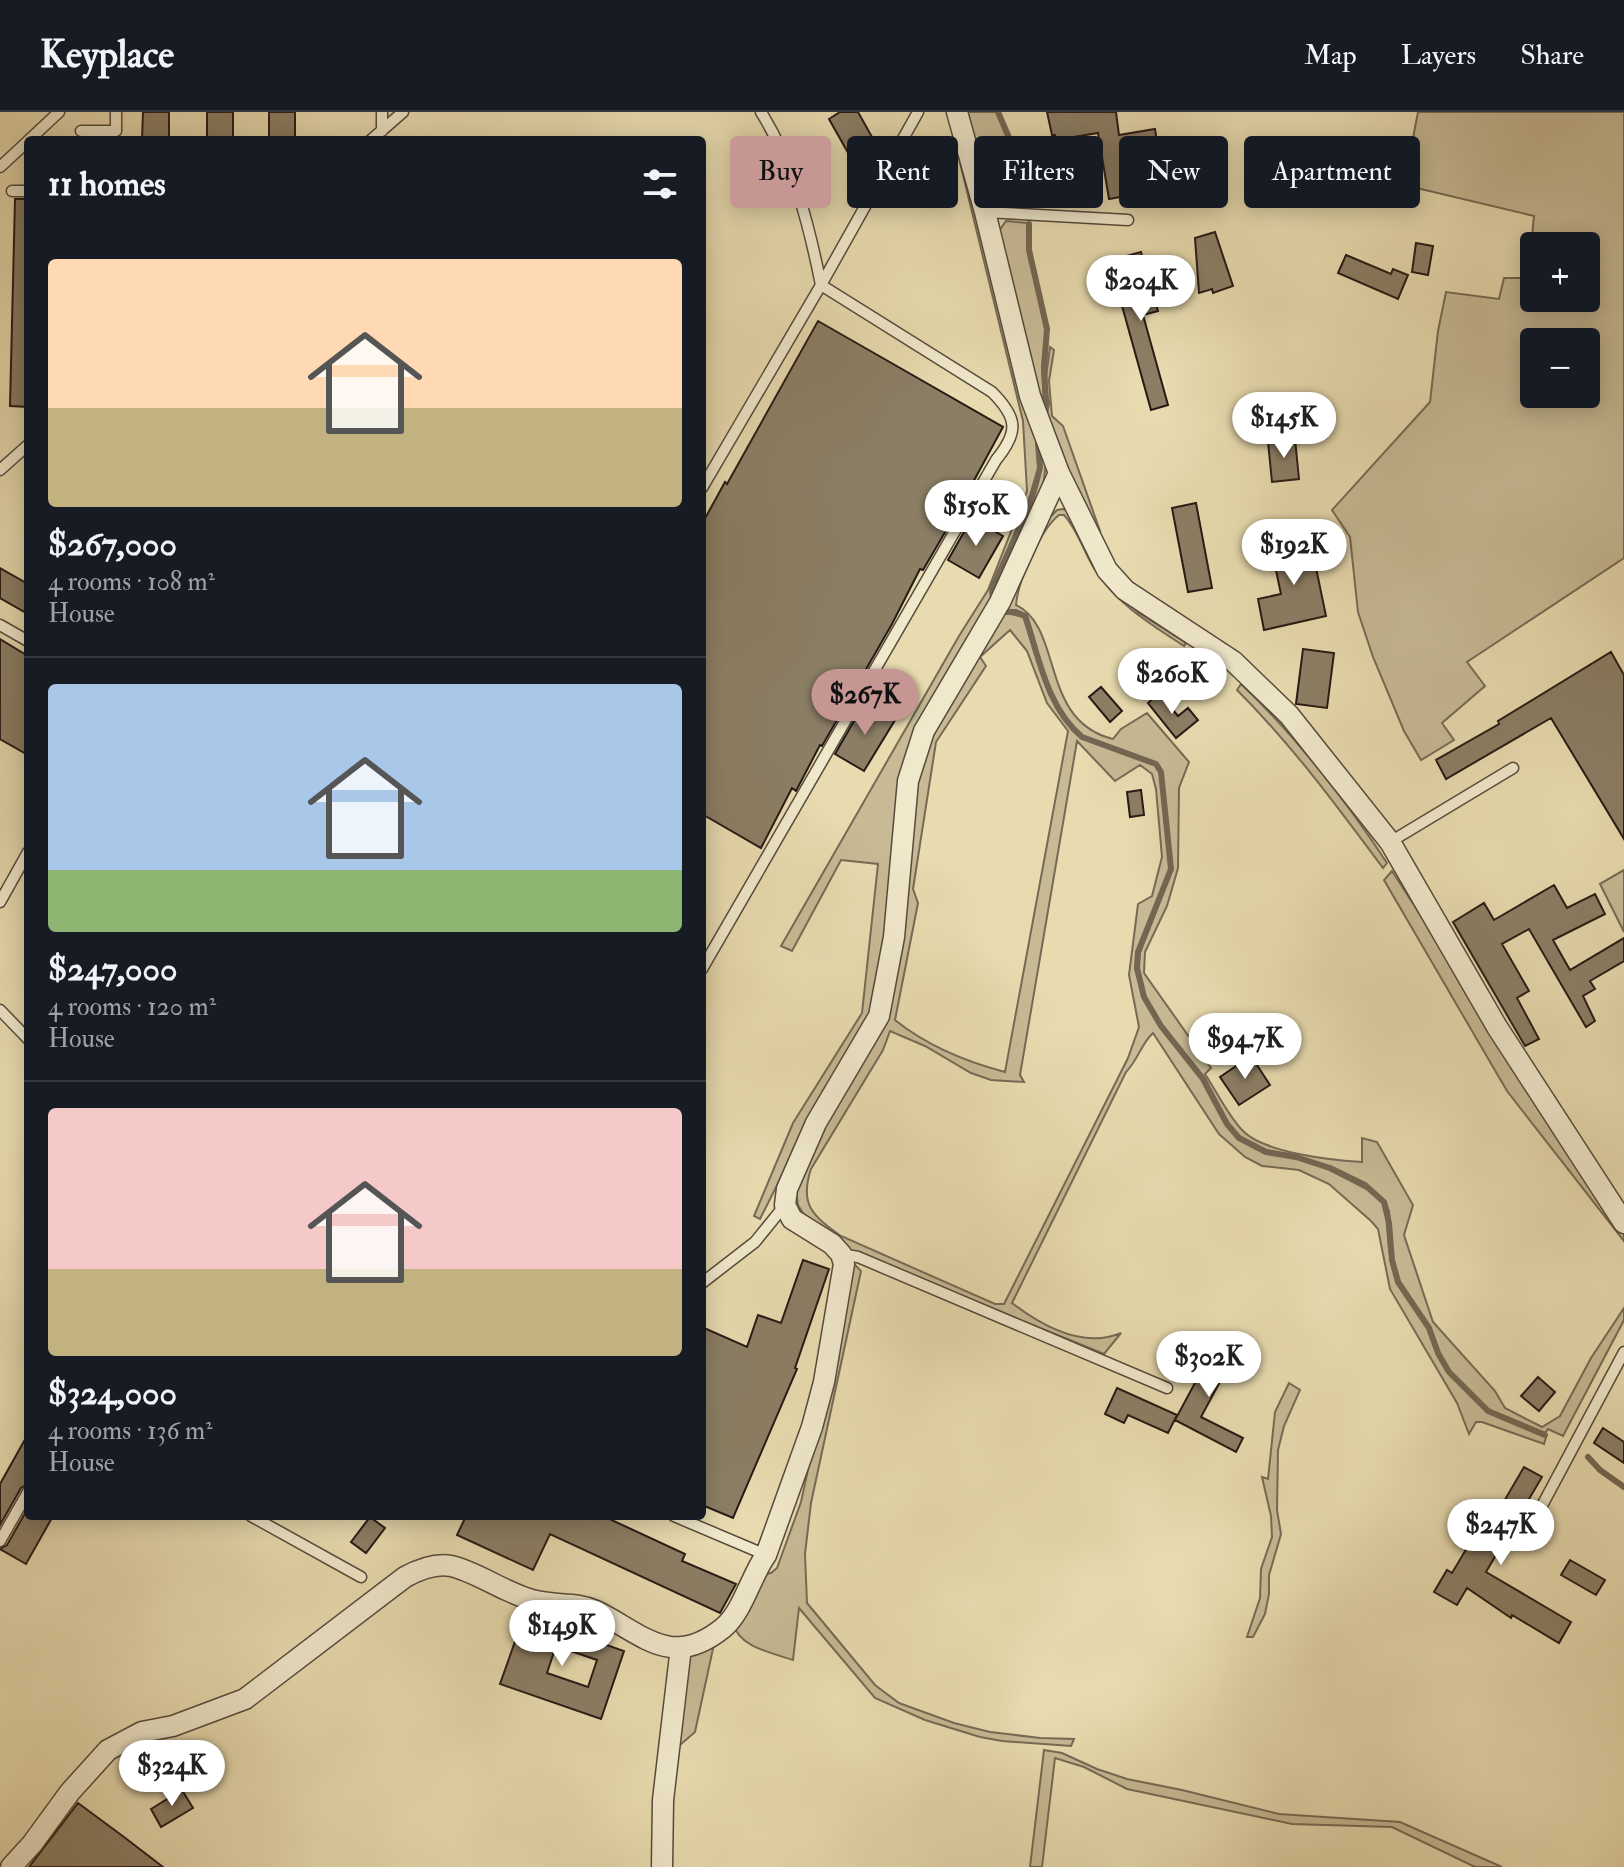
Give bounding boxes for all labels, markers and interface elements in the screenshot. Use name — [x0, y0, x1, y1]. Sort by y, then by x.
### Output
text: Keyplace — [40, 31, 174, 79]
text: Map — [1304, 38, 1357, 73]
text: Layers — [1401, 38, 1476, 73]
text: Share — [1520, 38, 1584, 73]
chip: Buy — [730, 136, 831, 208]
chip: Rent — [847, 136, 958, 208]
chip: Filters — [974, 136, 1103, 208]
chip: New — [1119, 136, 1228, 208]
chip: Apartment — [1244, 136, 1420, 208]
icon: filters — [638, 162, 682, 206]
text: 11 homes — [48, 163, 166, 206]
map controls — [1520, 232, 1600, 408]
button: + — [1520, 232, 1600, 312]
pin: $204K — [1085, 255, 1197, 323]
text: $204K — [1104, 265, 1178, 297]
icon: home — [293, 311, 437, 455]
button: − — [1520, 328, 1600, 408]
pin: $145K — [1228, 392, 1340, 460]
text: $145K — [1250, 402, 1318, 434]
pin: $150K — [920, 480, 1032, 548]
text: $150K — [943, 490, 1009, 522]
pin: $192K — [1238, 519, 1350, 587]
text: $267,000 — [48, 523, 177, 566]
text: $192K — [1260, 529, 1328, 561]
text: 4 rooms · 108 m² — [48, 566, 215, 598]
text: House — [48, 598, 115, 630]
pin: $260K — [1116, 648, 1228, 716]
text: $260K — [1136, 658, 1208, 690]
pin: $267K — [809, 669, 921, 737]
text: $267K — [829, 679, 901, 711]
icon: home — [293, 736, 437, 880]
text: $247,000 — [48, 948, 177, 991]
text: 4 rooms · 120 m² — [48, 991, 216, 1023]
pin: $94.7K — [1180, 1013, 1310, 1081]
text: House — [48, 1023, 115, 1055]
text: $94.7K — [1207, 1023, 1283, 1055]
icon: home — [293, 1160, 437, 1304]
pin: $302K — [1153, 1331, 1265, 1399]
text: $302K — [1174, 1341, 1244, 1373]
text: $324,000 — [48, 1372, 177, 1415]
text: 4 rooms · 136 m² — [48, 1415, 213, 1447]
text: House — [48, 1447, 115, 1479]
pin: $247K — [1445, 1499, 1557, 1567]
text: $247K — [1465, 1509, 1537, 1541]
pin: $149K — [506, 1600, 618, 1668]
text: $149K — [527, 1610, 597, 1642]
pin: $324K — [116, 1740, 228, 1808]
text: $324K — [137, 1750, 207, 1782]

